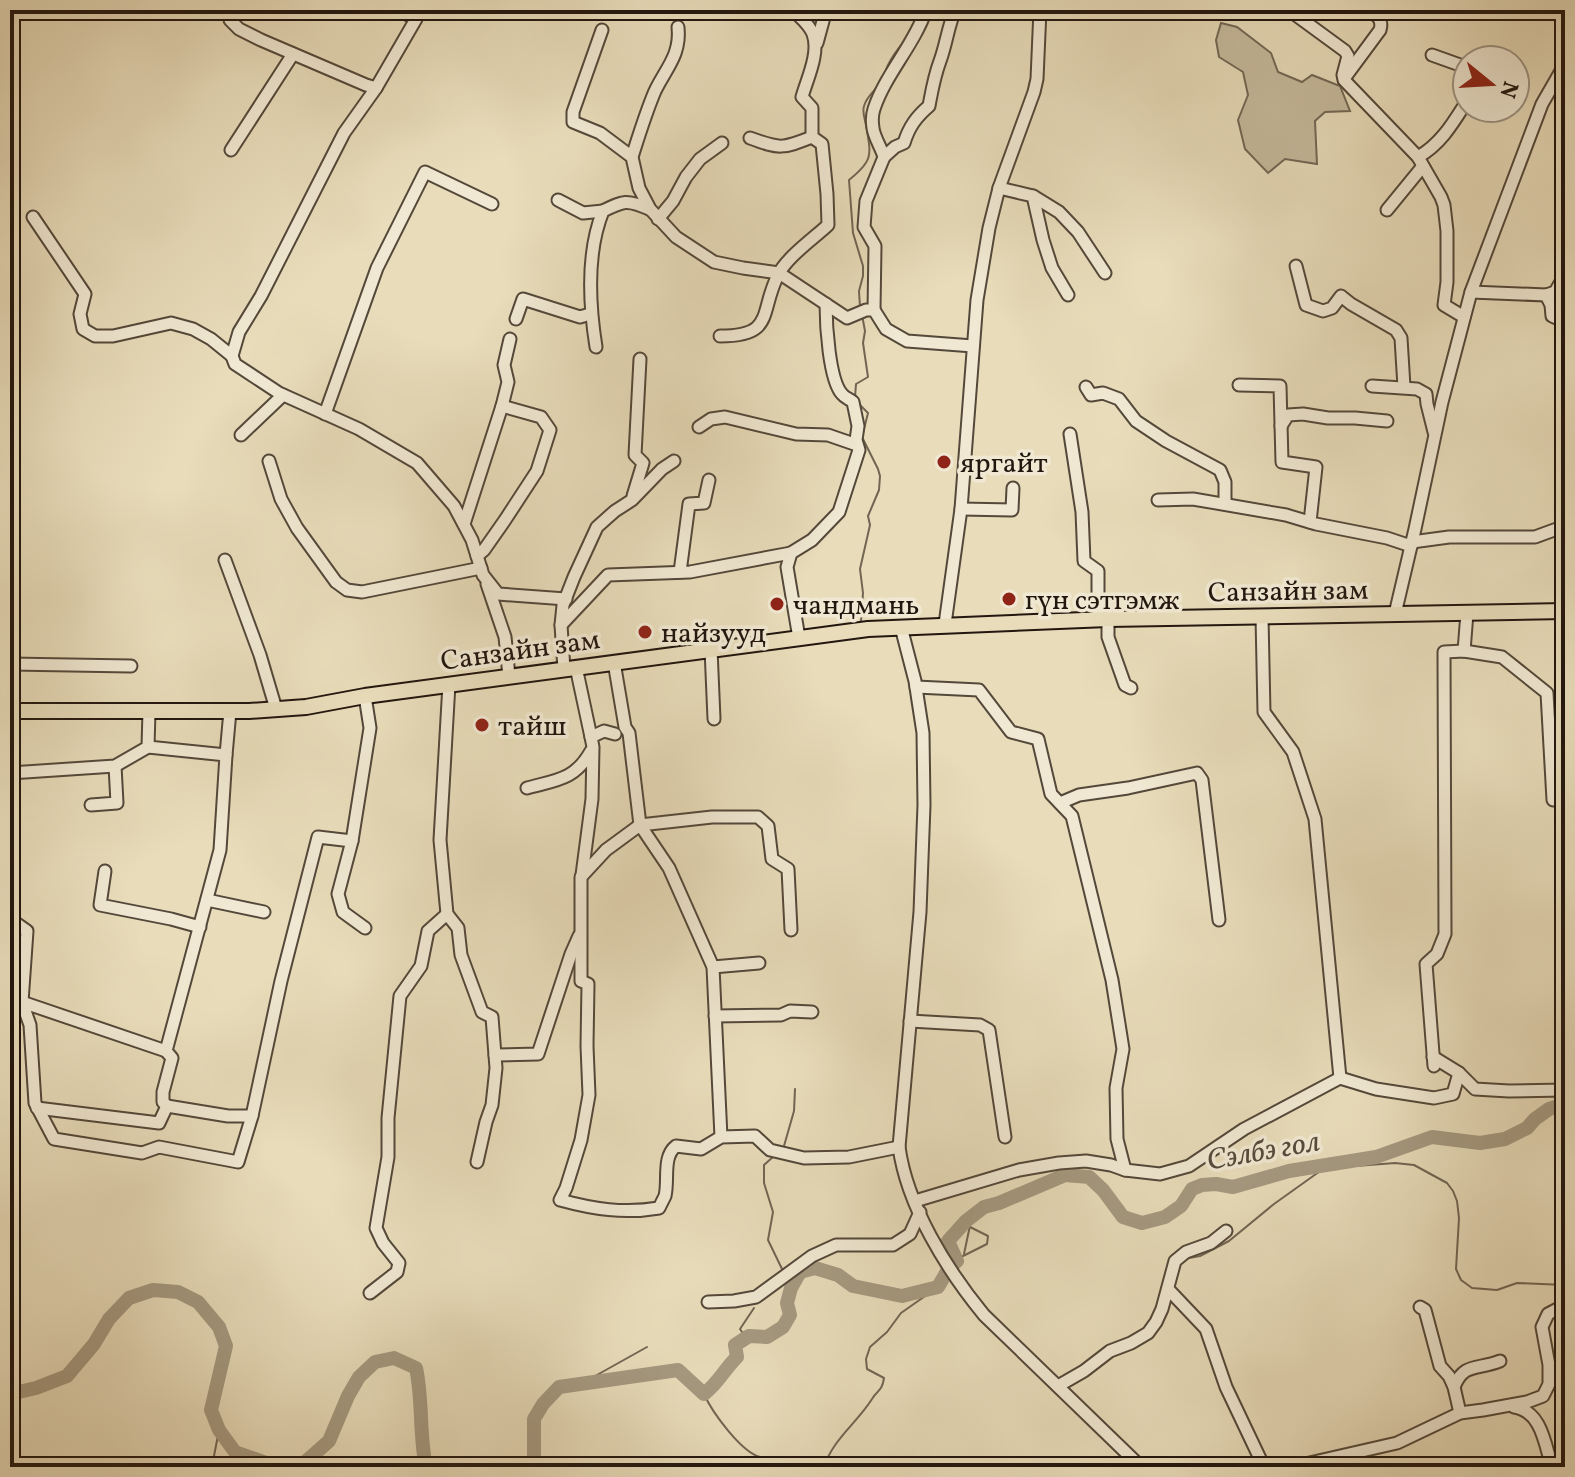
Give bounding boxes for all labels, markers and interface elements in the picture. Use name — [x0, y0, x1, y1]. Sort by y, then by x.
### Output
north arrow — [1451, 44, 1531, 124]
text: N — [1490, 77, 1525, 102]
place label: яргайт — [960, 445, 1048, 484]
marker: яргайт — [935, 453, 953, 471]
street label: Санзайн зам — [1208, 572, 1369, 613]
place label: гүн сэтгэмж — [1025, 582, 1180, 621]
place label: чандмань — [793, 587, 919, 626]
marker: гүн сэтгэмж — [1000, 590, 1018, 608]
marker: чандмань — [768, 595, 786, 613]
place label: найзууд — [661, 615, 766, 654]
street label: Санзайн зам — [438, 621, 602, 682]
marker: найзууд — [636, 623, 654, 641]
place label: тайш — [498, 708, 566, 747]
marker: тайш — [473, 716, 491, 734]
water label: Сэлбэ гол — [1204, 1121, 1323, 1183]

